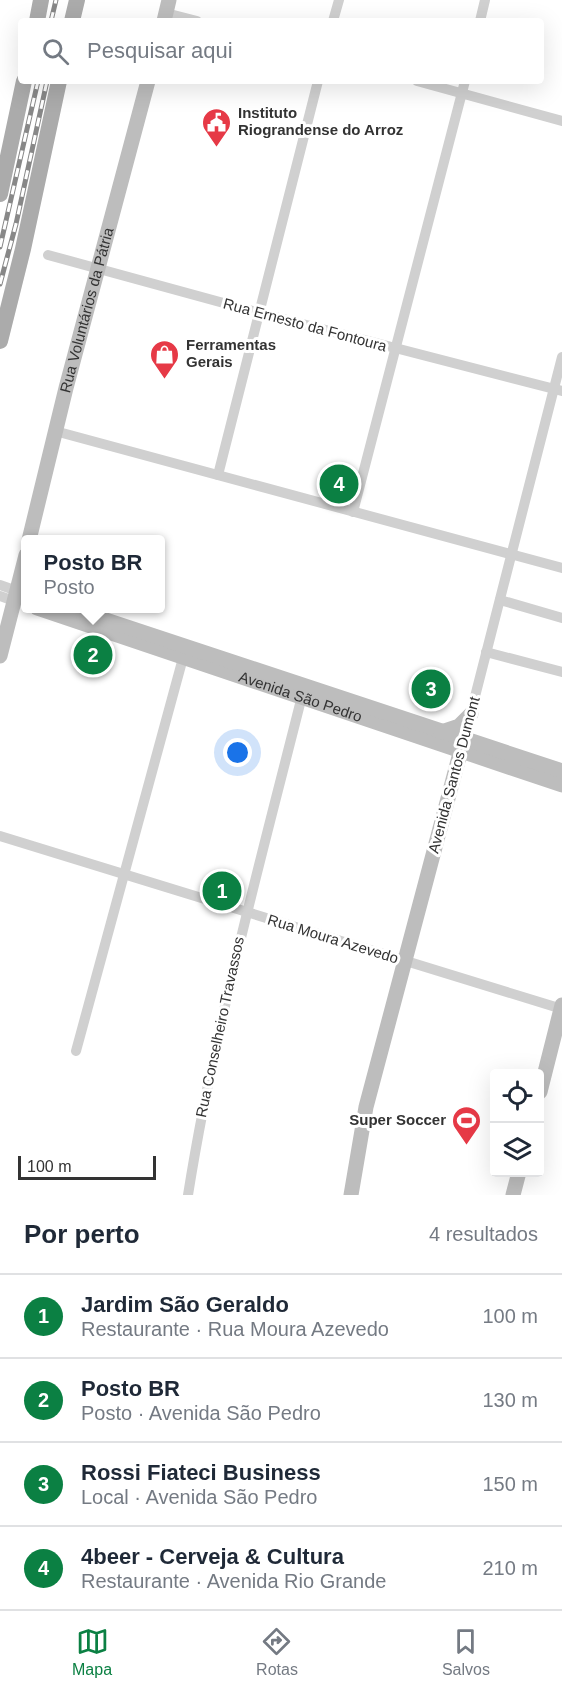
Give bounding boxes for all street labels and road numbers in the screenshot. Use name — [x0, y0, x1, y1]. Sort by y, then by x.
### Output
street label: Rua Voluntários da Pátria — [56, 225, 117, 394]
street label: Rua Ernesto da Fontoura — [222, 295, 389, 355]
street label: Avenida São Pedro — [237, 668, 364, 725]
street label: Avenida Santos Dumont — [424, 694, 483, 855]
street label: Rua Moura Azevedo — [266, 911, 401, 967]
street label: Rua Conselheiro Travassos — [192, 935, 247, 1119]

